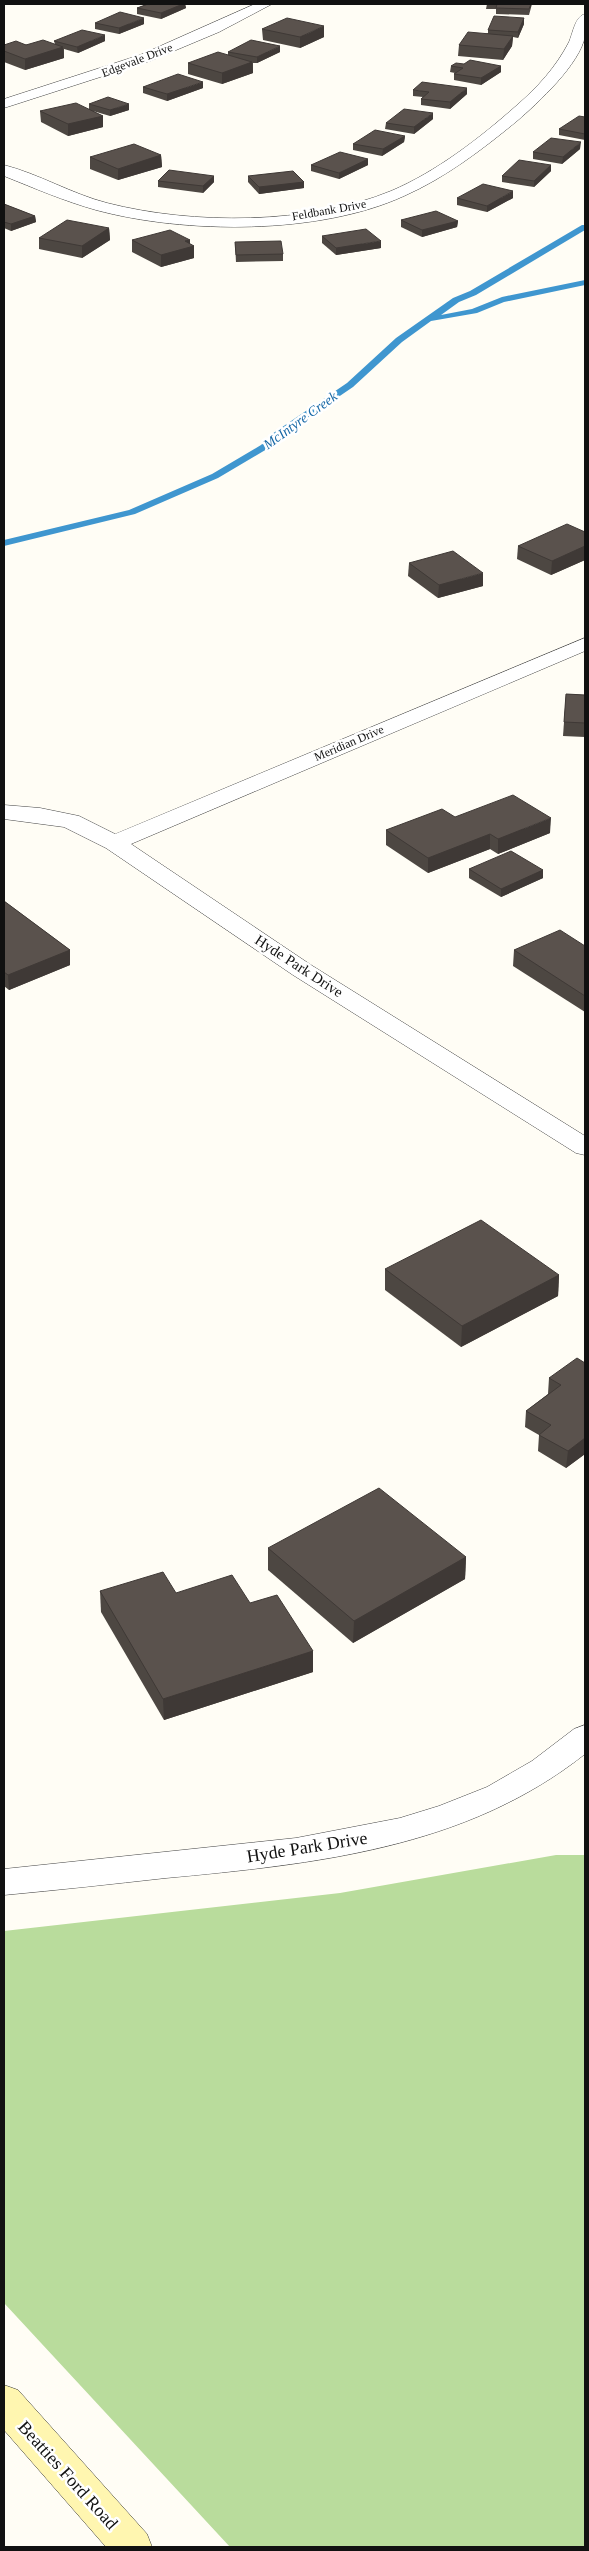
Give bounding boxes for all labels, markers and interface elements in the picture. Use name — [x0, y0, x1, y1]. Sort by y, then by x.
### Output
street label: Edgevale Drive — [99, 40, 175, 80]
street label: Feldbank Drive — [291, 197, 367, 223]
water label: McIntyre Creek — [260, 388, 341, 453]
street label: Meridian Drive — [312, 722, 386, 764]
street label: Hyde Park Drive — [252, 932, 346, 1001]
street label: Hyde Park Drive — [245, 1828, 369, 1866]
street label: Beatties Ford Road — [14, 2417, 122, 2533]

